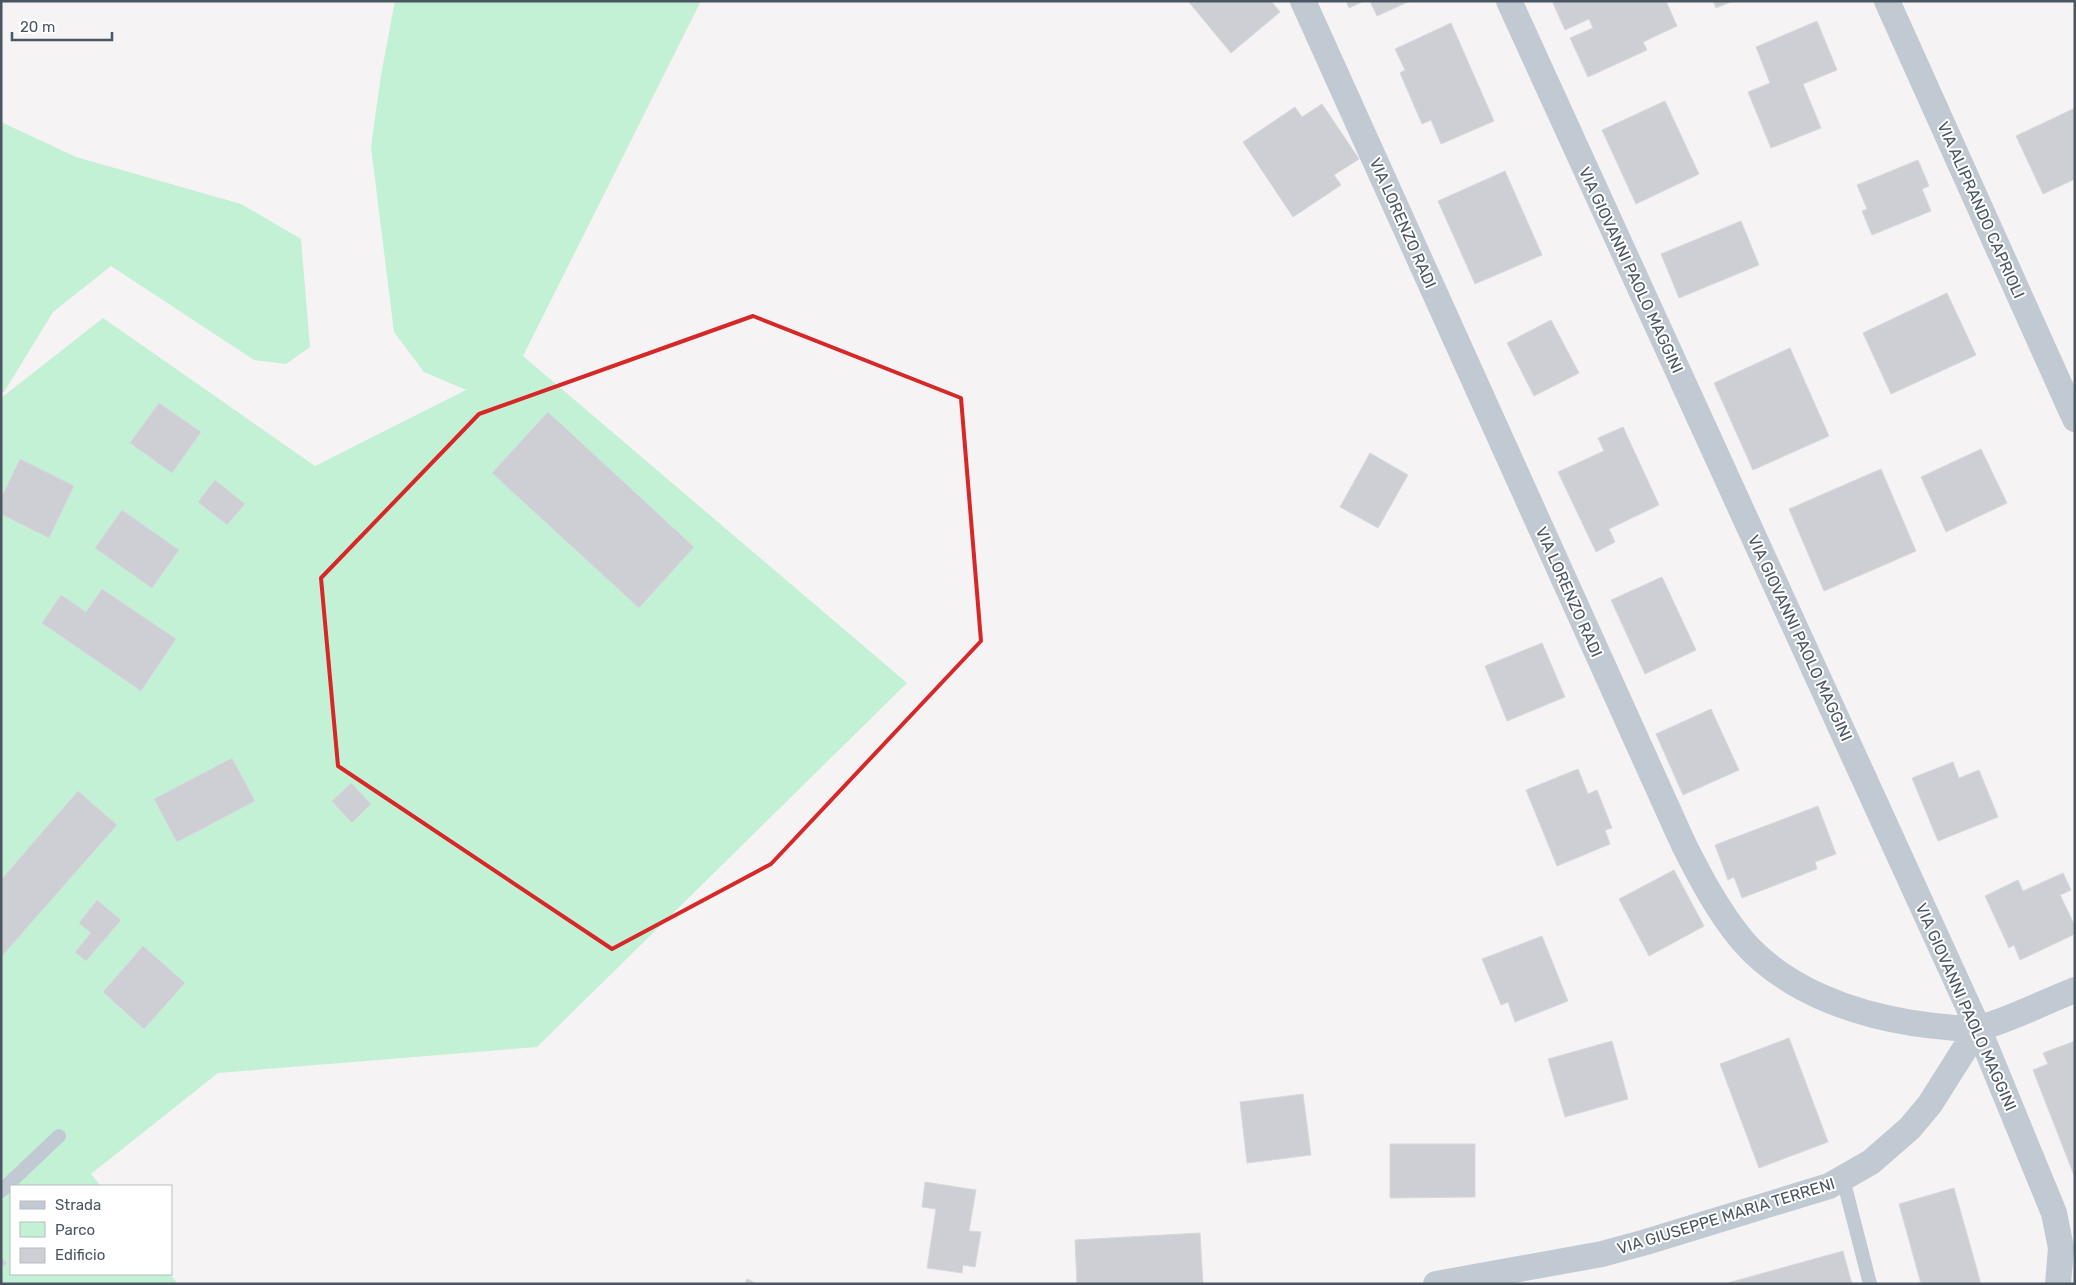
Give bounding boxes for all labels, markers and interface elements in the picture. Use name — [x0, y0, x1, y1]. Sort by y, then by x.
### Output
scale bar — [12, 10, 112, 42]
text: 20 m — [20, 18, 55, 36]
street label: VIA ALIPRANDO CAPRIOLI — [1933, 119, 2029, 301]
street label: VIA LORENZO RADI — [1366, 155, 1440, 291]
street label: VIA GIOVANNI PAOLO MAGGINI — [1575, 164, 1687, 376]
street label: VIA LORENZO RADI — [1532, 524, 1606, 660]
street label: VIA GIOVANNI PAOLO MAGGINI — [1744, 532, 1856, 744]
street label: VIA GIOVANNI PAOLO MAGGINI — [1912, 900, 2020, 1114]
street label: VIA GIUSEPPE MARIA TERRENI — [1615, 1174, 1837, 1258]
legend — [10, 1185, 172, 1275]
text: Strada — [55, 1196, 101, 1214]
text: Parco — [55, 1221, 95, 1239]
text: Edificio — [55, 1246, 105, 1264]

